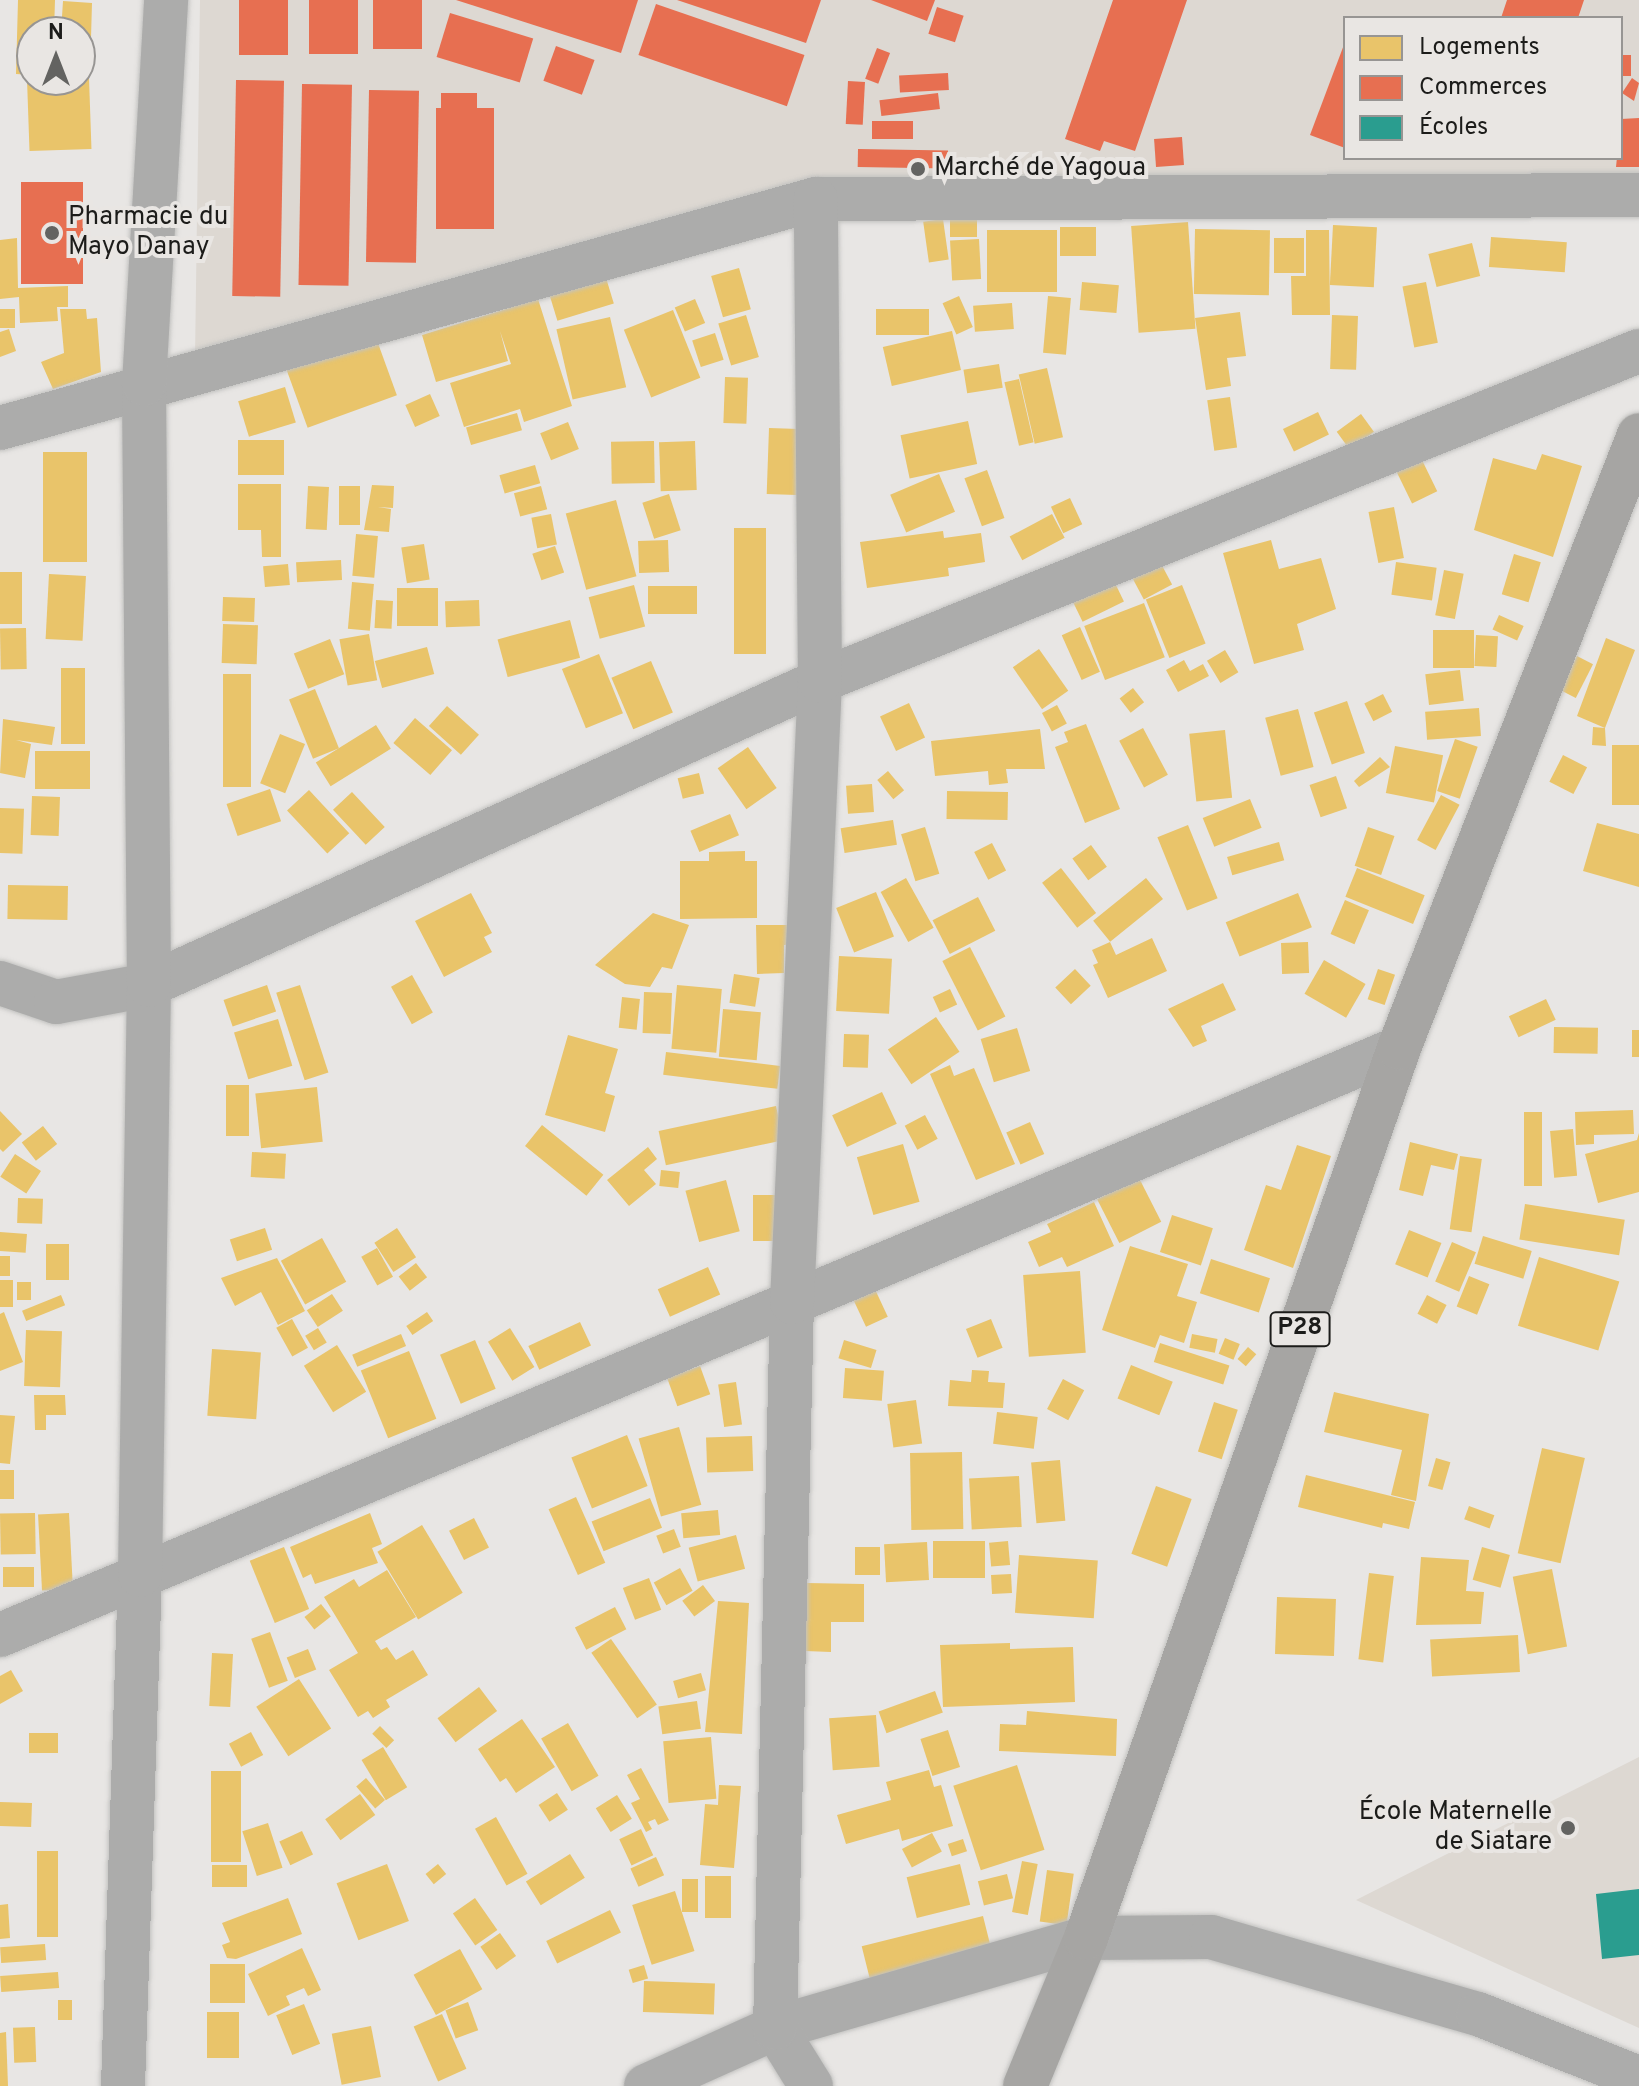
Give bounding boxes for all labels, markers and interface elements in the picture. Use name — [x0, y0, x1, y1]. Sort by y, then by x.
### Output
north arrow — [16, 16, 96, 96]
legend — [1343, 16, 1623, 160]
text: N — [48, 20, 64, 47]
text: Logements — [1419, 33, 1540, 63]
text: Commerces — [1419, 73, 1547, 103]
text: Écoles — [1419, 113, 1488, 143]
place label: Marché de Yagoua — [934, 153, 1147, 185]
marker: Marché de Yagoua — [909, 160, 927, 178]
place label: Pharmacie du Mayo Danay — [68, 202, 228, 264]
marker: Pharmacie du Mayo Danay — [43, 224, 61, 242]
road number: P28 — [1268, 1309, 1332, 1349]
place label: École Maternelle de Siatare — [1359, 1797, 1552, 1858]
marker: École Maternelle de Siatare — [1559, 1819, 1577, 1837]

